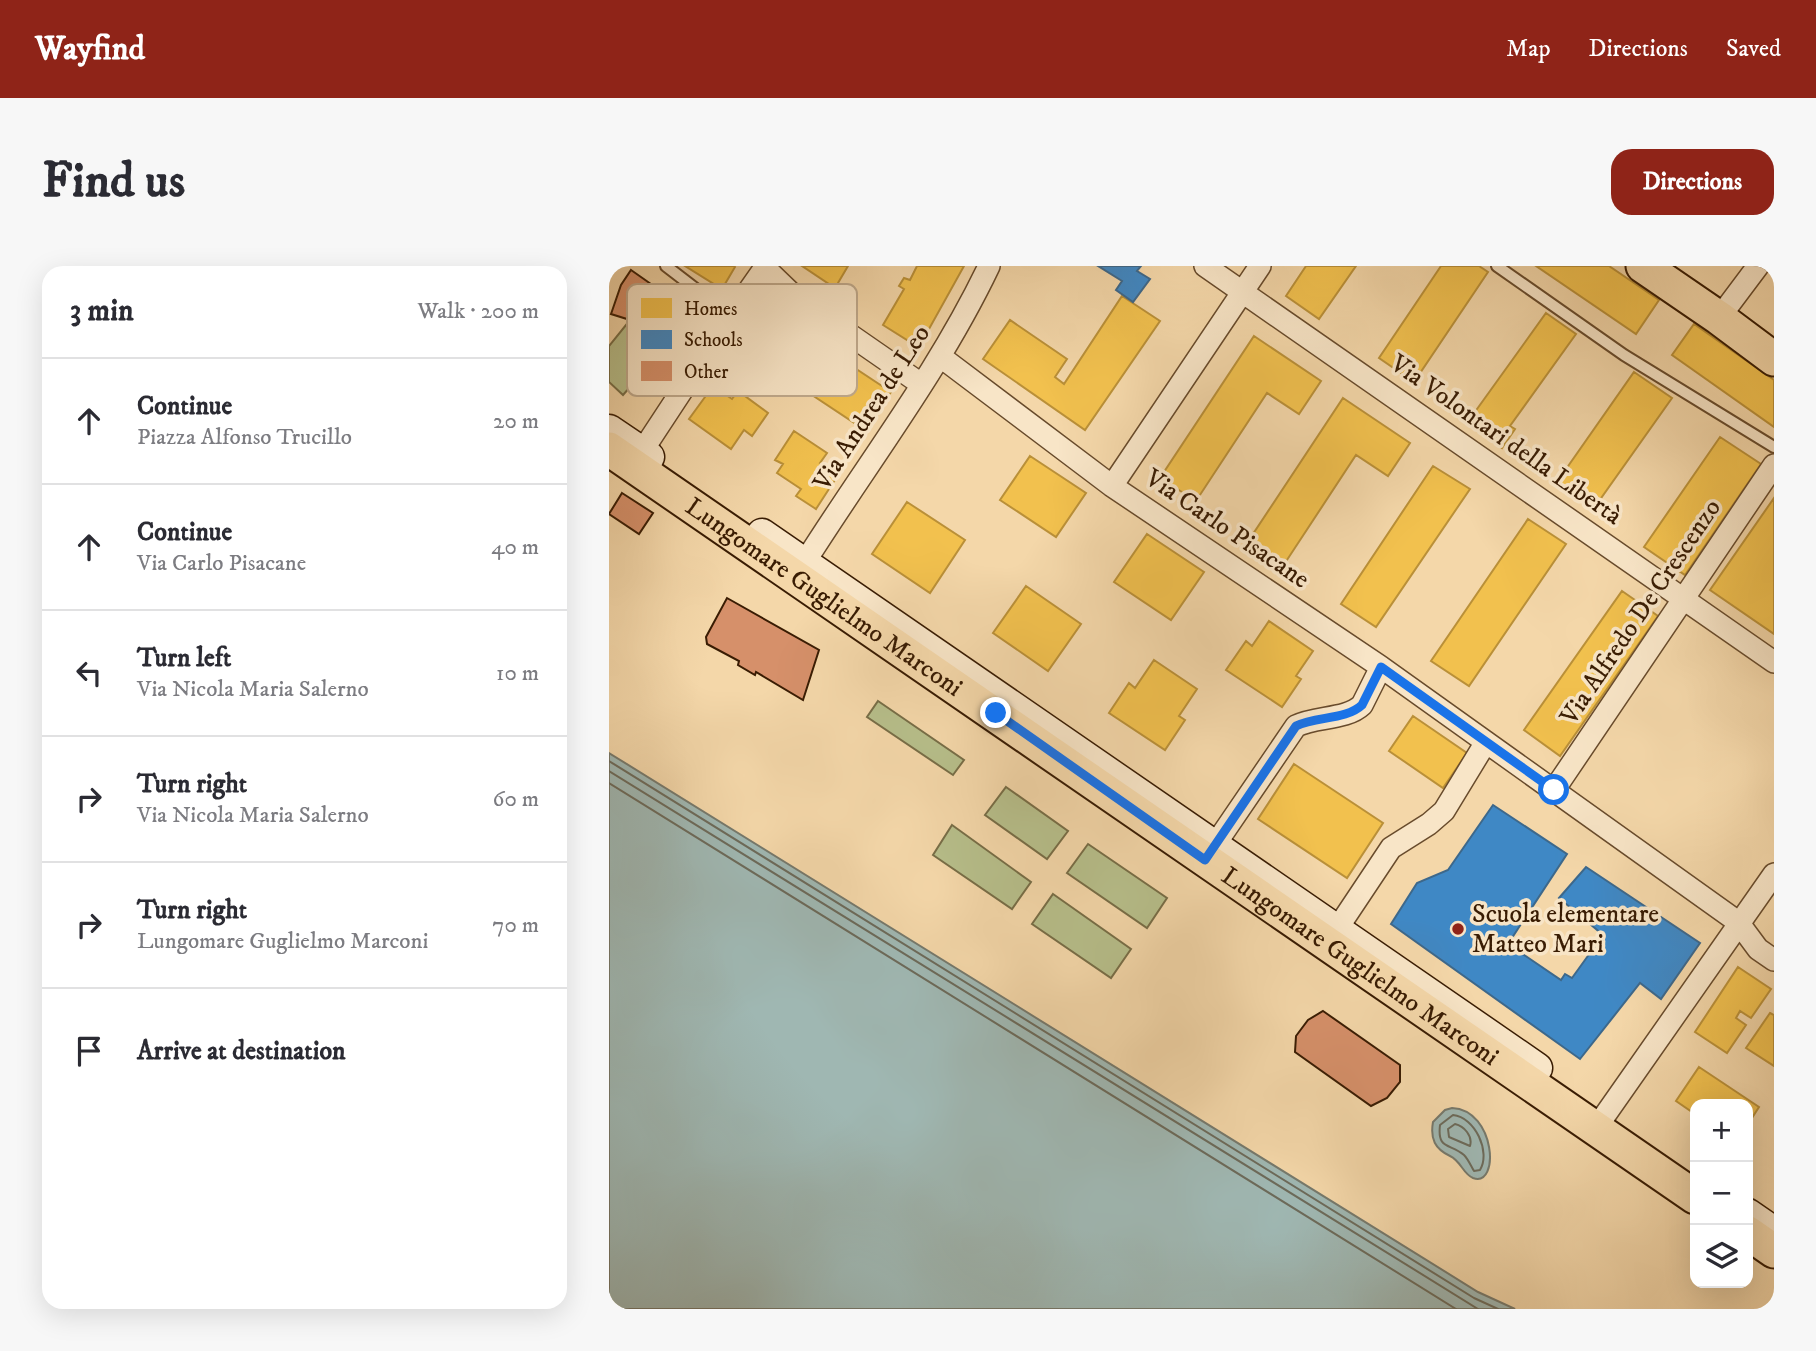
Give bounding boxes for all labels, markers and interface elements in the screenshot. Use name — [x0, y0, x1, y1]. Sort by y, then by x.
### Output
text: Wayfind — [35, 29, 145, 70]
text: Map — [1506, 34, 1551, 64]
text: Directions — [1589, 34, 1688, 64]
text: Saved — [1726, 34, 1781, 64]
button: Directions — [1611, 149, 1774, 215]
text: Find us — [42, 151, 185, 213]
legend — [627, 284, 857, 396]
text: 3 min — [70, 293, 134, 330]
text: Walk · 200 m — [418, 297, 539, 326]
text: Homes — [684, 298, 737, 321]
street label: Via Andrea de Leo — [806, 319, 938, 498]
text: Schools — [684, 329, 743, 352]
street label: Via Volontari della Libertà — [1383, 347, 1628, 533]
text: Other — [684, 361, 728, 384]
text: Continue — [137, 390, 232, 423]
icon: ahead — [70, 402, 108, 440]
text: 20 m — [493, 407, 539, 436]
text: Piazza Alfonso Trucillo — [137, 423, 352, 452]
street label: Via Carlo Pisacane — [1138, 461, 1316, 596]
street label: Lungomare Guglielmo Marconi — [679, 490, 969, 704]
street label: Via Alfredo De Crescenzo — [1553, 493, 1729, 732]
text: Continue — [137, 516, 232, 549]
icon: ahead — [70, 528, 108, 566]
text: 40 m — [491, 533, 539, 562]
text: Via Carlo Pisacane — [137, 549, 306, 578]
text: Turn left — [137, 642, 231, 675]
icon: left — [70, 654, 108, 692]
text: 10 m — [496, 659, 539, 688]
text: Via Nicola Maria Salerno — [137, 675, 369, 704]
route end — [980, 697, 1011, 728]
text: Turn right — [137, 768, 247, 801]
route start — [1538, 774, 1569, 805]
icon: right — [70, 780, 108, 818]
text: 60 m — [492, 785, 539, 814]
text: Via Nicola Maria Salerno — [137, 801, 369, 830]
street label: Lungomare Guglielmo Marconi — [1215, 859, 1505, 1073]
text: Turn right — [137, 894, 247, 927]
place label: Scuola elementare Matteo Mari — [1472, 898, 1659, 961]
icon: right — [70, 906, 108, 944]
text: 70 m — [492, 911, 539, 940]
marker: Scuola elementare Matteo Mari — [1450, 921, 1466, 937]
text: Lungomare Guglielmo Marconi — [137, 927, 428, 956]
icon: arrive — [70, 1032, 108, 1070]
text: Arrive at destination — [137, 1035, 346, 1068]
map controls — [1690, 1099, 1753, 1288]
button: + — [1690, 1099, 1753, 1162]
button: − — [1690, 1162, 1753, 1225]
button: layers — [1690, 1225, 1753, 1288]

